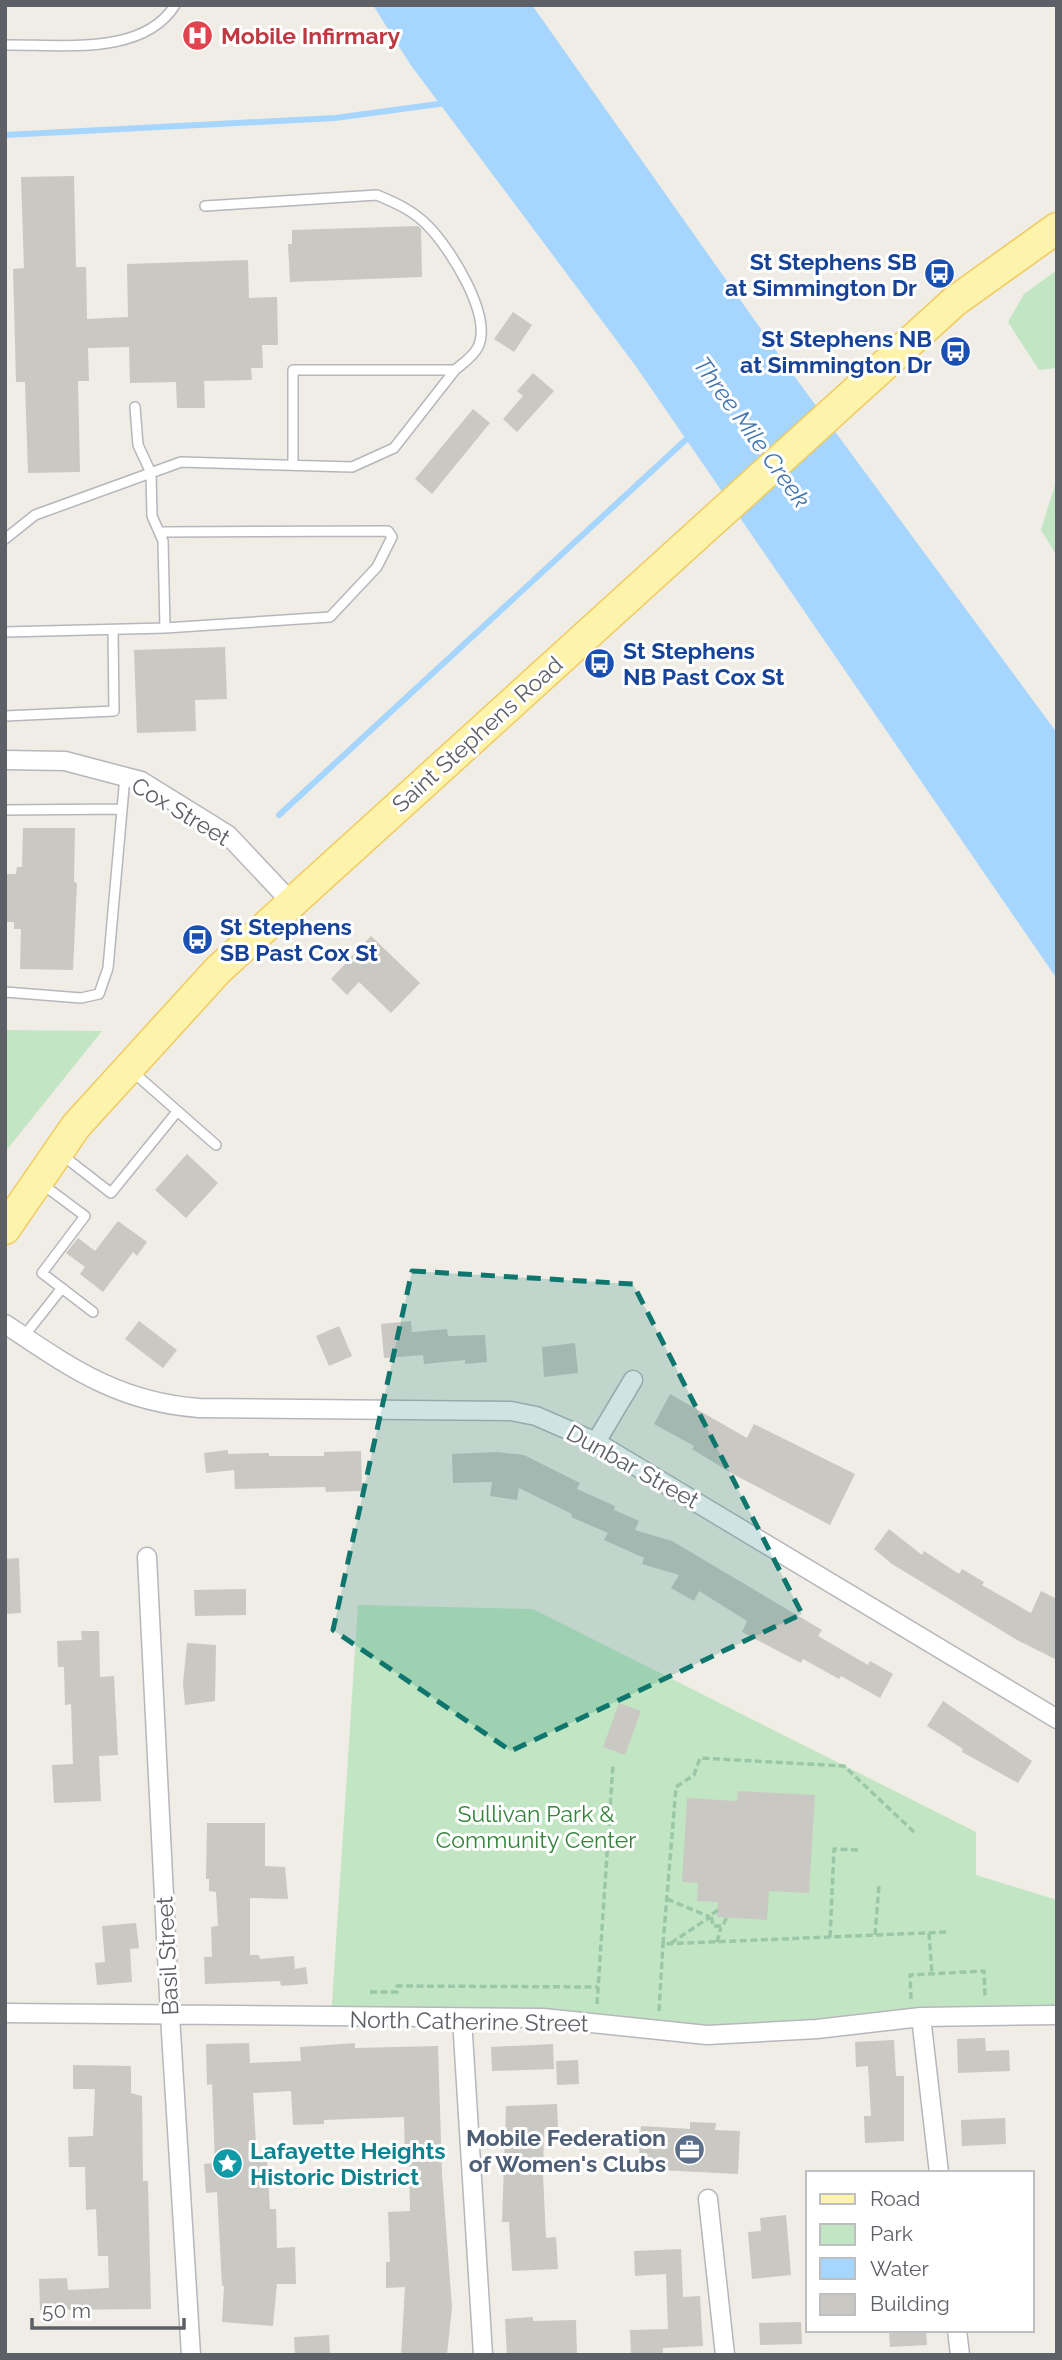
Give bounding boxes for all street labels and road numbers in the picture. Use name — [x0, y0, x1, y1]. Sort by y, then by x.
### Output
street label: Saint Stephens Road — [386, 650, 568, 818]
street label: Cox Street — [127, 771, 235, 851]
street label: Dunbar Street — [562, 1418, 704, 1514]
street label: Basil Street — [150, 1896, 184, 2016]
street label: North Catherine Street — [349, 2005, 589, 2037]

